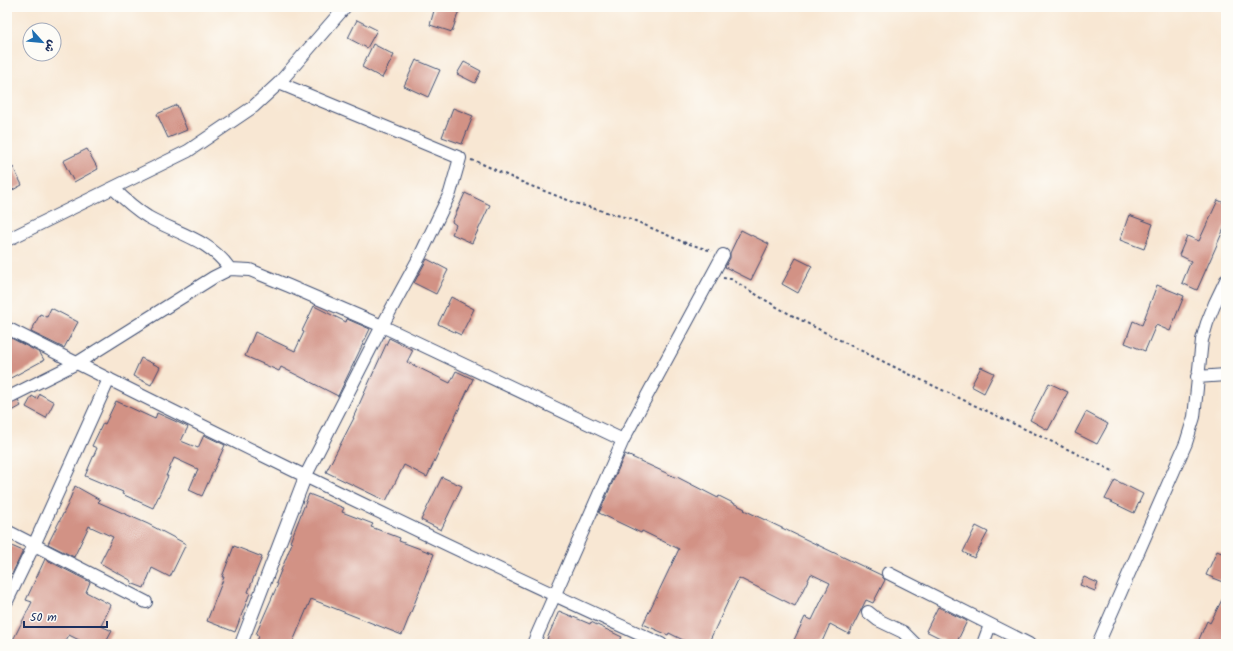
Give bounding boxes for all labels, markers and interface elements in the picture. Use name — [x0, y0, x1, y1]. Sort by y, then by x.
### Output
north arrow — [22, 22, 62, 62]
text: ش — [39, 37, 61, 56]
scale bar — [24, 603, 107, 629]
text: 50 m — [30, 608, 57, 627]

